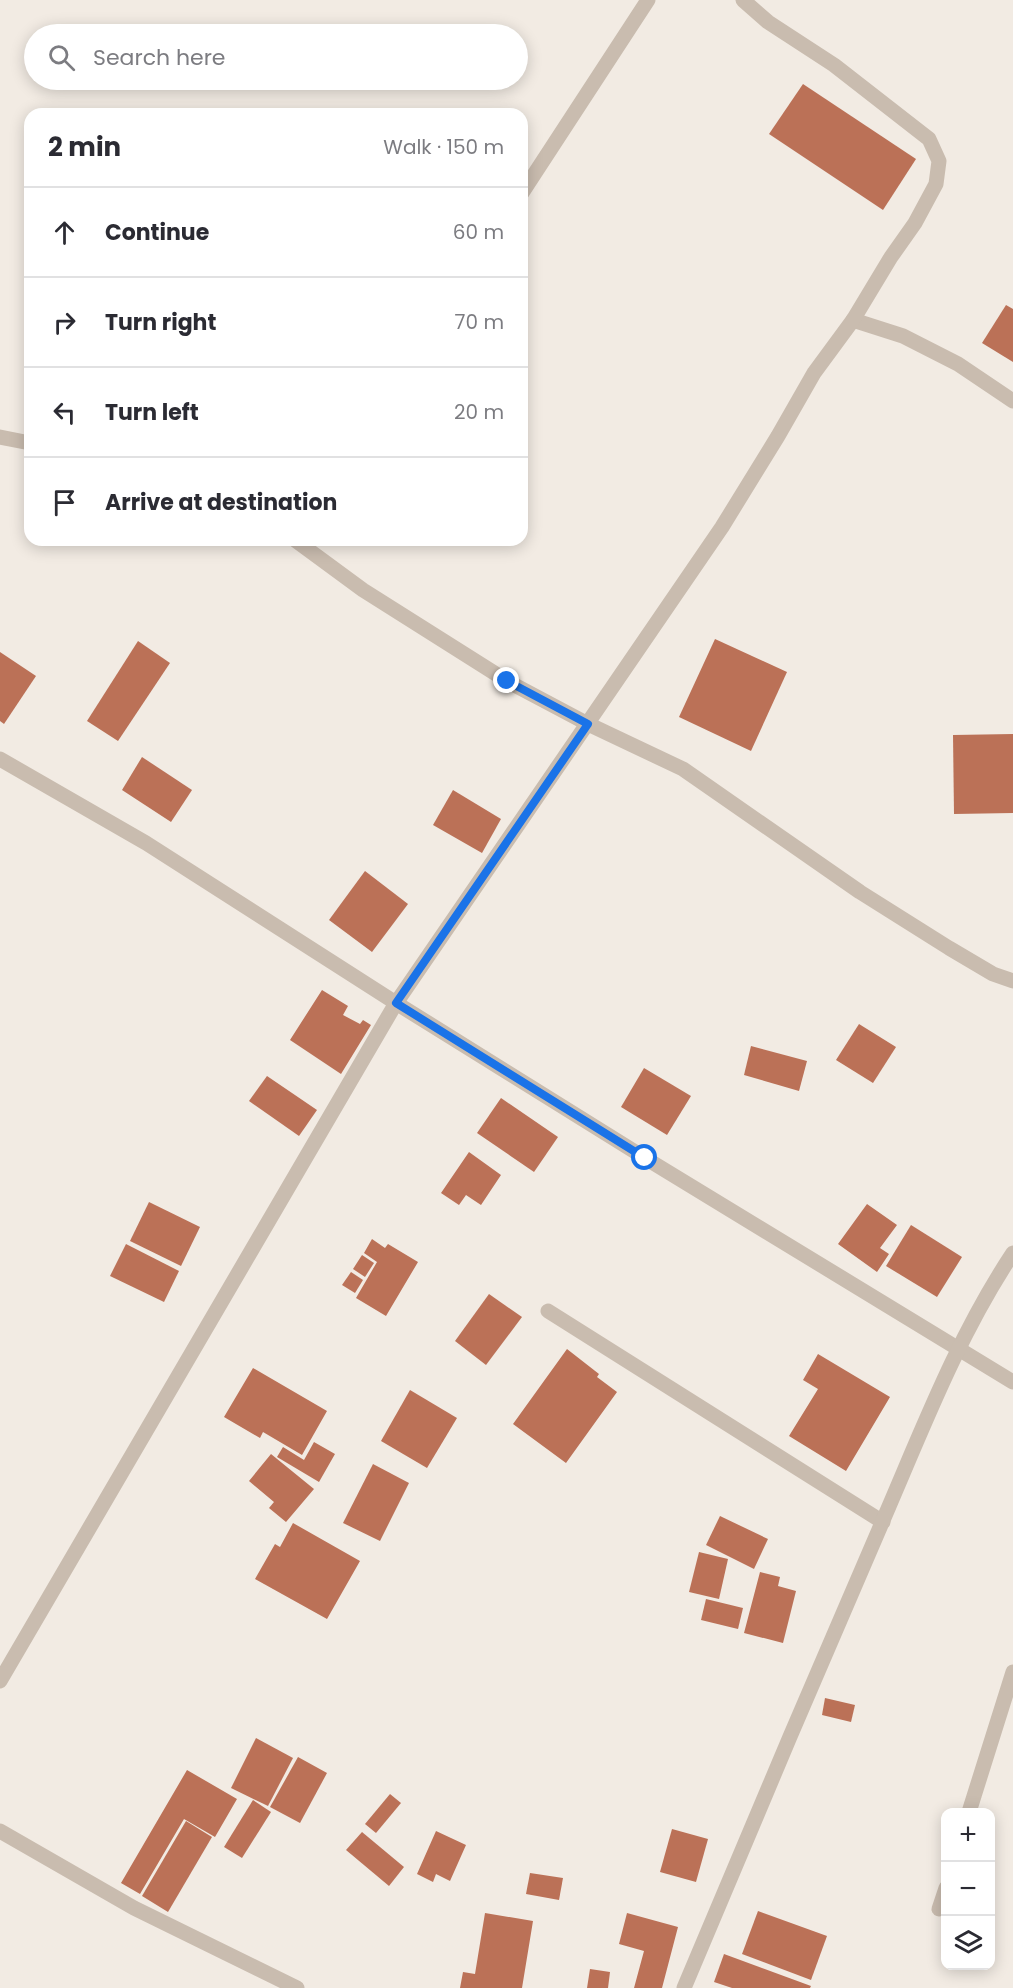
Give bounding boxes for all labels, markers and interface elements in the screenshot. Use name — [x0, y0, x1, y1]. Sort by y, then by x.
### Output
search box — [24, 24, 528, 90]
icon: search — [45, 41, 78, 74]
text: Search here — [93, 42, 226, 73]
text: 2 min — [48, 129, 121, 165]
text: Walk · 150 m — [383, 133, 504, 161]
icon: ahead — [48, 216, 81, 249]
text: Continue — [105, 217, 209, 248]
text: 60 m — [453, 218, 504, 246]
icon: right — [48, 306, 81, 339]
text: Turn right — [105, 307, 216, 338]
text: 70 m — [455, 308, 504, 336]
icon: left — [48, 396, 81, 429]
text: Turn left — [105, 397, 199, 428]
text: 20 m — [454, 398, 504, 426]
icon: arrive — [48, 486, 81, 519]
text: Arrive at destination — [105, 487, 337, 518]
route end — [493, 667, 519, 693]
route start — [631, 1144, 657, 1170]
map controls — [941, 1808, 995, 1970]
button: + — [941, 1808, 995, 1862]
button: − — [941, 1862, 995, 1916]
button: layers — [941, 1916, 995, 1970]

